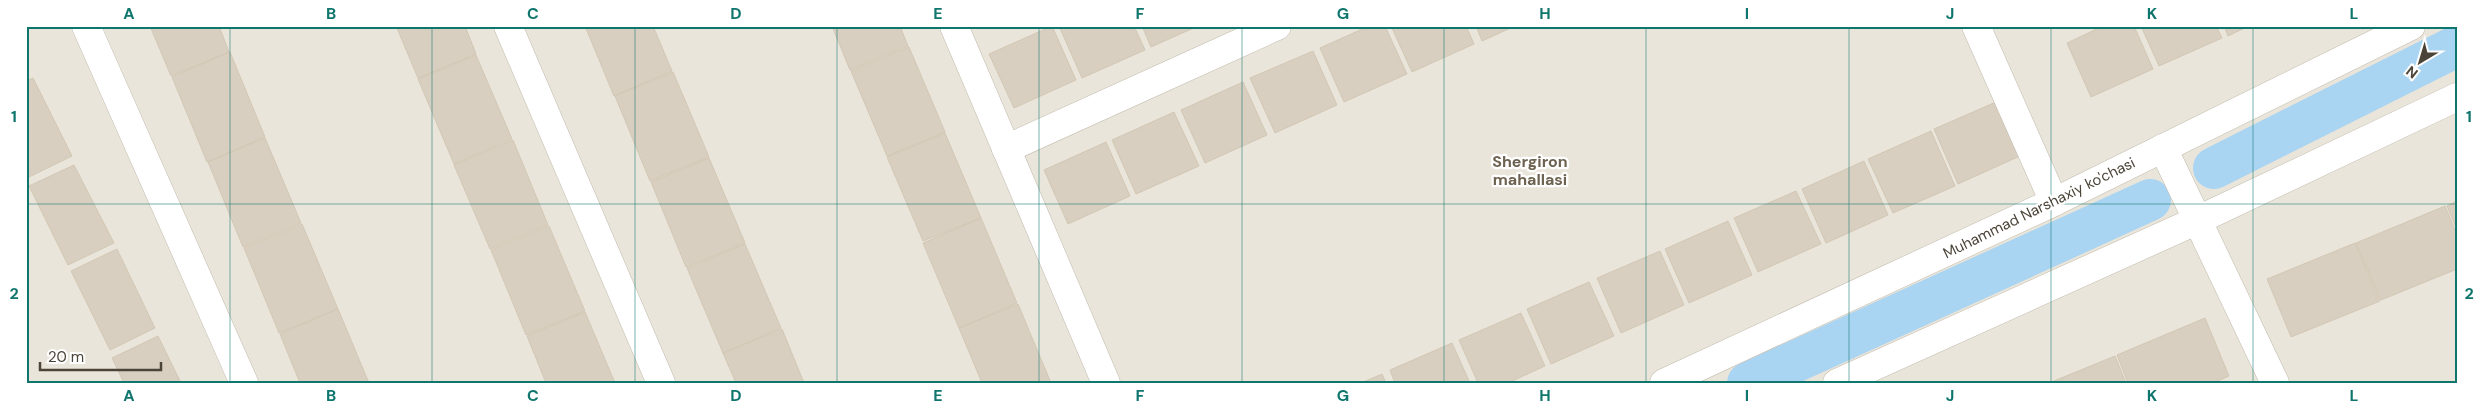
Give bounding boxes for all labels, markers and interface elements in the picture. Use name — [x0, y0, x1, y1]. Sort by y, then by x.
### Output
text: A — [123, 3, 135, 24]
text: B — [326, 3, 336, 24]
text: C — [527, 3, 539, 24]
text: D — [730, 3, 742, 24]
text: E — [933, 3, 943, 24]
text: F — [1136, 3, 1145, 24]
text: G — [1337, 3, 1349, 24]
text: H — [1539, 3, 1551, 24]
text: I — [1745, 3, 1749, 24]
text: J — [1946, 3, 1954, 24]
text: K — [2147, 3, 2158, 24]
text: L — [2350, 3, 2359, 24]
north arrow — [2396, 38, 2446, 88]
text: N — [2402, 62, 2422, 82]
text: 1 — [11, 106, 17, 127]
text: 1 — [2466, 106, 2472, 127]
district label: Shergiron mahallasi — [1492, 151, 1568, 190]
street label: Muhammad Narshaxiy ko'chasi — [1940, 153, 2138, 263]
text: 2 — [9, 283, 19, 304]
text: 2 — [2464, 283, 2474, 304]
scale bar — [40, 339, 161, 371]
text: 20 m — [48, 347, 84, 367]
text: A — [123, 385, 135, 406]
text: B — [326, 385, 336, 406]
text: C — [527, 385, 539, 406]
text: D — [730, 385, 742, 406]
text: E — [933, 385, 943, 406]
text: F — [1136, 385, 1145, 406]
text: G — [1337, 385, 1349, 406]
text: H — [1539, 385, 1551, 406]
text: I — [1745, 385, 1749, 406]
text: J — [1946, 385, 1954, 406]
text: K — [2147, 385, 2158, 406]
text: L — [2350, 385, 2359, 406]

